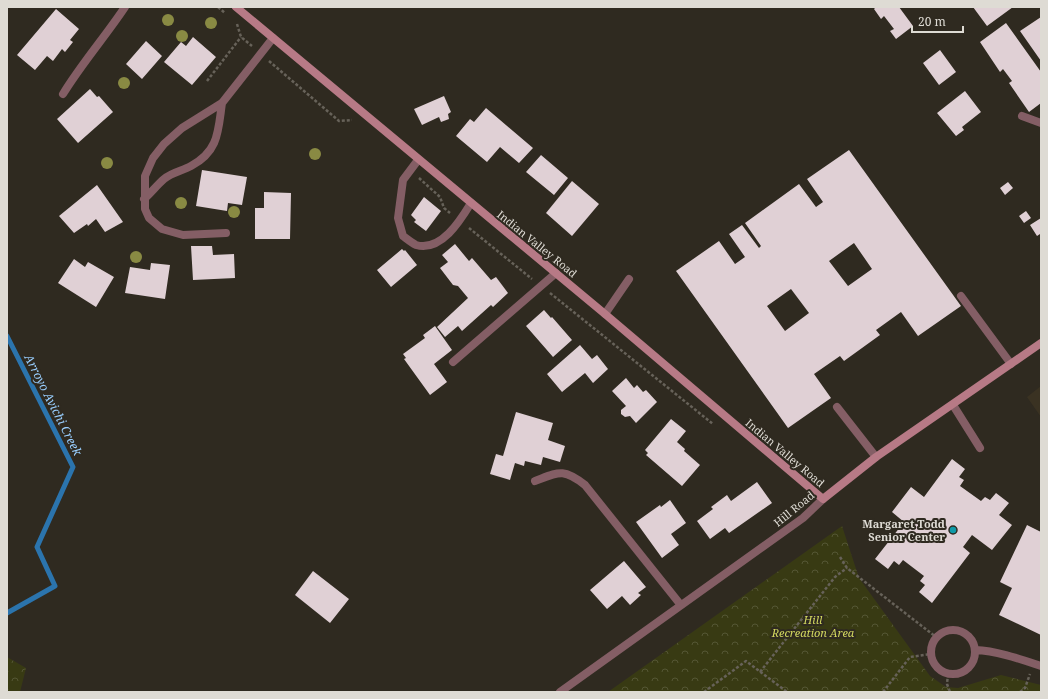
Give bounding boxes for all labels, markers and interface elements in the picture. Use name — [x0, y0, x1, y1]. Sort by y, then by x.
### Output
scale bar — [912, 8, 963, 34]
text: 20 m — [918, 13, 946, 30]
street label: Indian Valley Road — [494, 207, 581, 281]
water label: Arroyo Avichi Creek — [20, 350, 87, 459]
street label: Indian Valley Road — [743, 415, 828, 490]
street label: Hill Road — [770, 487, 817, 530]
place label: Margaret Todd Senior Center — [862, 516, 945, 544]
marker: Margaret Todd Senior Center — [948, 525, 958, 535]
park label: Hill Recreation Area — [771, 612, 855, 640]

